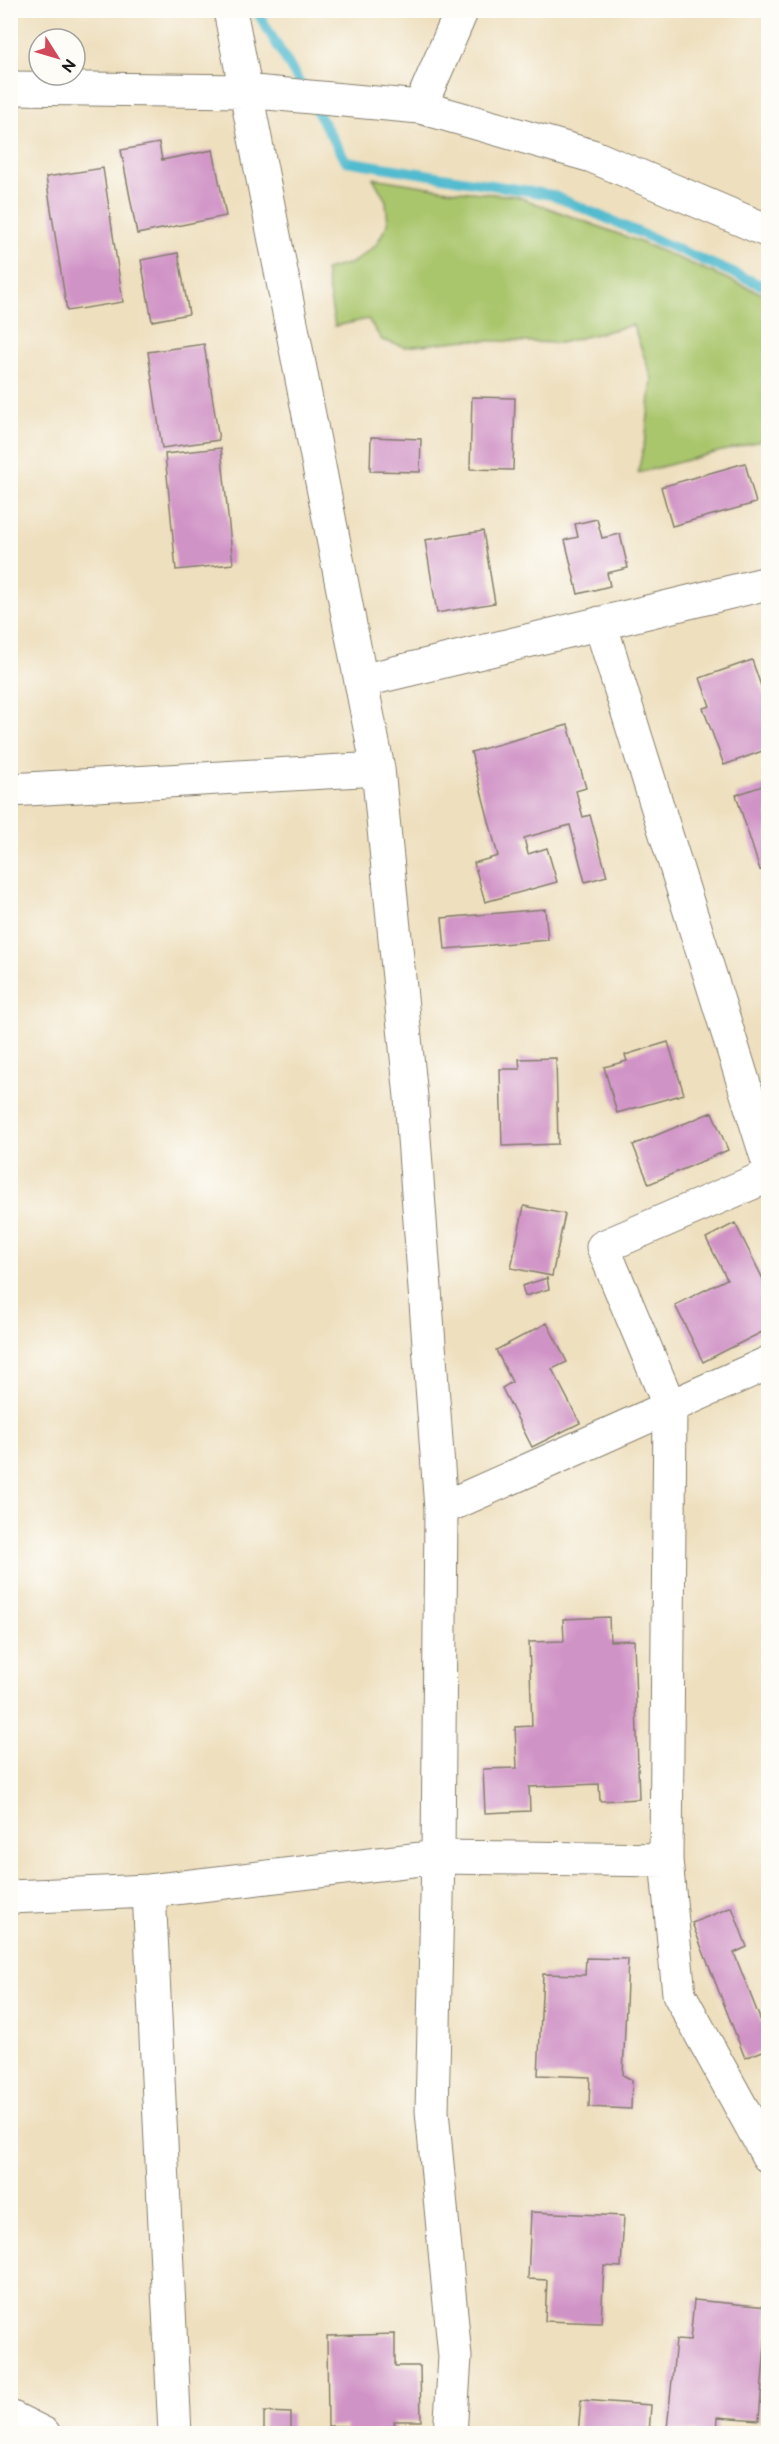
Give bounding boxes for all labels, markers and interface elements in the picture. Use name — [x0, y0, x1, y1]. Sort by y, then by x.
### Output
north arrow — [27, 27, 87, 87]
text: N — [57, 55, 79, 76]

